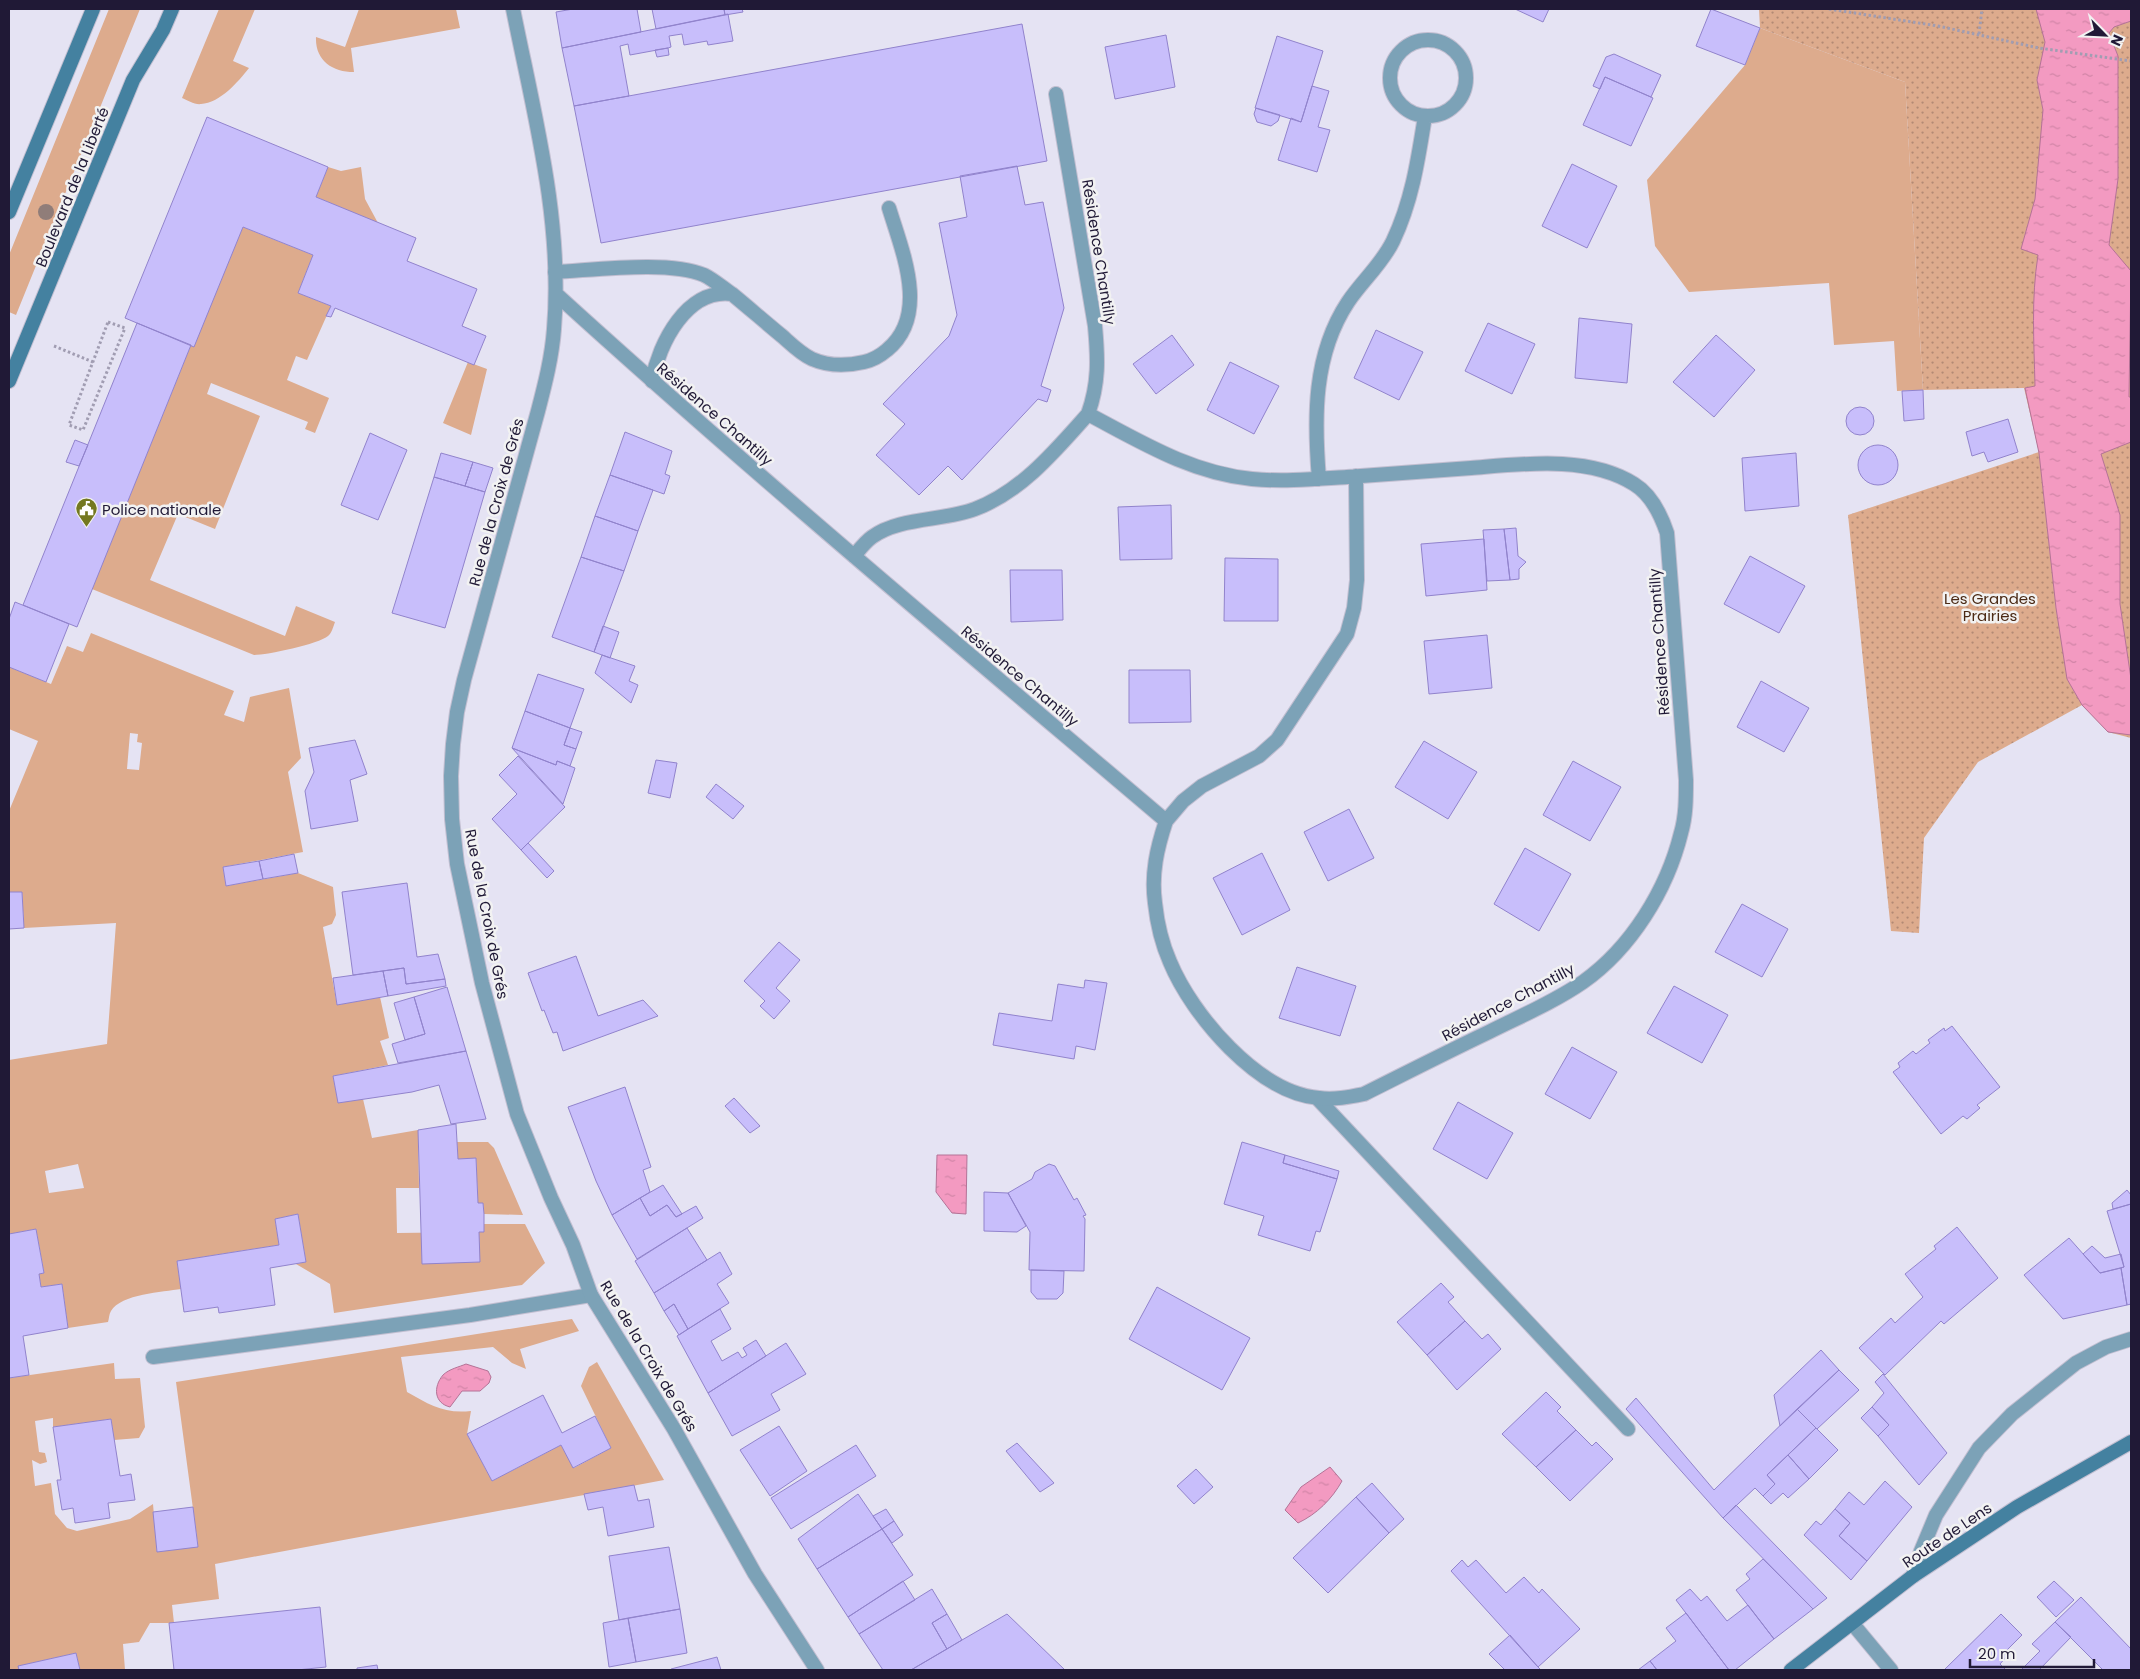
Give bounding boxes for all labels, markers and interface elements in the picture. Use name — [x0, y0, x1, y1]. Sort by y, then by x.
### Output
north arrow — [2080, 10, 2130, 60]
text: N — [2106, 31, 2128, 49]
street label: Boulevard de la Liberté — [30, 104, 114, 270]
street label: Résidence Chantilly — [1077, 178, 1121, 327]
street label: Résidence Chantilly — [653, 358, 778, 471]
street label: Rue de la Croix de Grés — [463, 416, 529, 588]
public building icon: Police nationale — [74, 497, 98, 528]
place label: Police nationale — [102, 499, 221, 520]
street label: Résidence Chantilly — [1643, 567, 1675, 716]
park label: Les Grandes Prairies — [1944, 588, 2036, 626]
street label: Résidence Chantilly — [957, 621, 1084, 732]
street label: Rue de la Croix de Grés — [460, 827, 514, 1001]
street label: Résidence Chantilly — [1438, 958, 1578, 1046]
street label: Rue de la Croix de Grés — [595, 1277, 703, 1436]
street label: Route de Lens — [1898, 1497, 1996, 1573]
scale bar — [1970, 1636, 2094, 1668]
text: 20 m — [1978, 1643, 2016, 1664]

